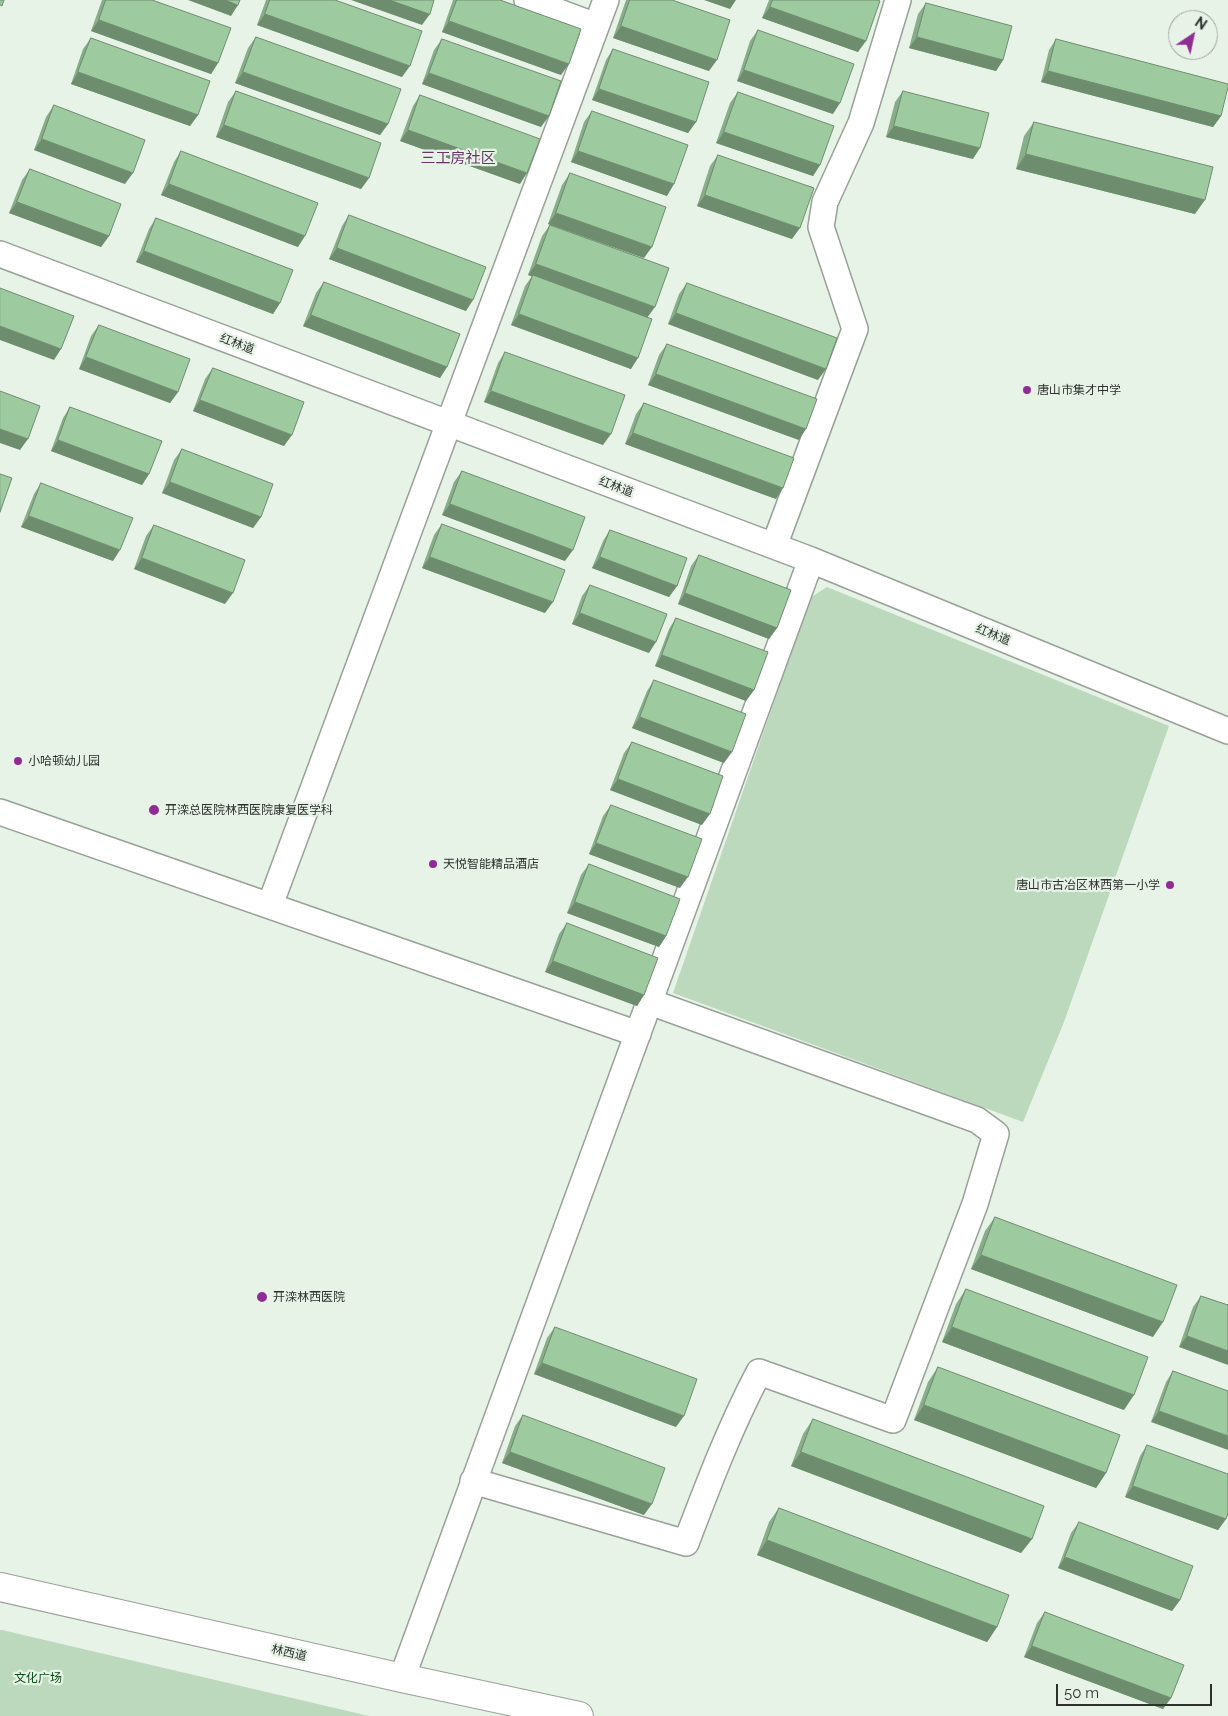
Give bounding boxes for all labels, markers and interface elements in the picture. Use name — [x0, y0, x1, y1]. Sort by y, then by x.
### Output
north arrow — [1168, 10, 1218, 60]
text: N — [1192, 14, 1210, 33]
district label: 三工房社区 — [421, 149, 495, 167]
street label: 红林道 — [218, 331, 256, 357]
place label: 唐山市集才中学 — [1037, 383, 1121, 397]
marker: 唐山市集才中学 — [1021, 384, 1033, 396]
street label: 红林道 — [597, 474, 635, 500]
street label: 红林道 — [974, 622, 1012, 648]
place label: 小哈顿幼儿园 — [28, 754, 100, 768]
marker: 小哈顿幼儿园 — [12, 755, 24, 767]
marker: 开滦总医院林西医院康复医学科 — [147, 803, 161, 817]
place label: 开滦总医院林西医院康复医学科 — [165, 803, 333, 817]
place label: 天悦智能精品酒店 — [443, 857, 539, 871]
marker: 天悦智能精品酒店 — [427, 858, 439, 870]
place label: 唐山市古冶区林西第一小学 — [1016, 878, 1160, 892]
marker: 唐山市古冶区林西第一小学 — [1164, 879, 1176, 891]
marker: 开滦林西医院 — [255, 1290, 269, 1304]
place label: 开滦林西医院 — [273, 1290, 345, 1304]
street label: 林西道 — [270, 1642, 308, 1664]
park label: 文化广场 — [14, 1671, 62, 1685]
scale bar — [1058, 1674, 1214, 1706]
text: 50 m — [1064, 1684, 1099, 1702]

